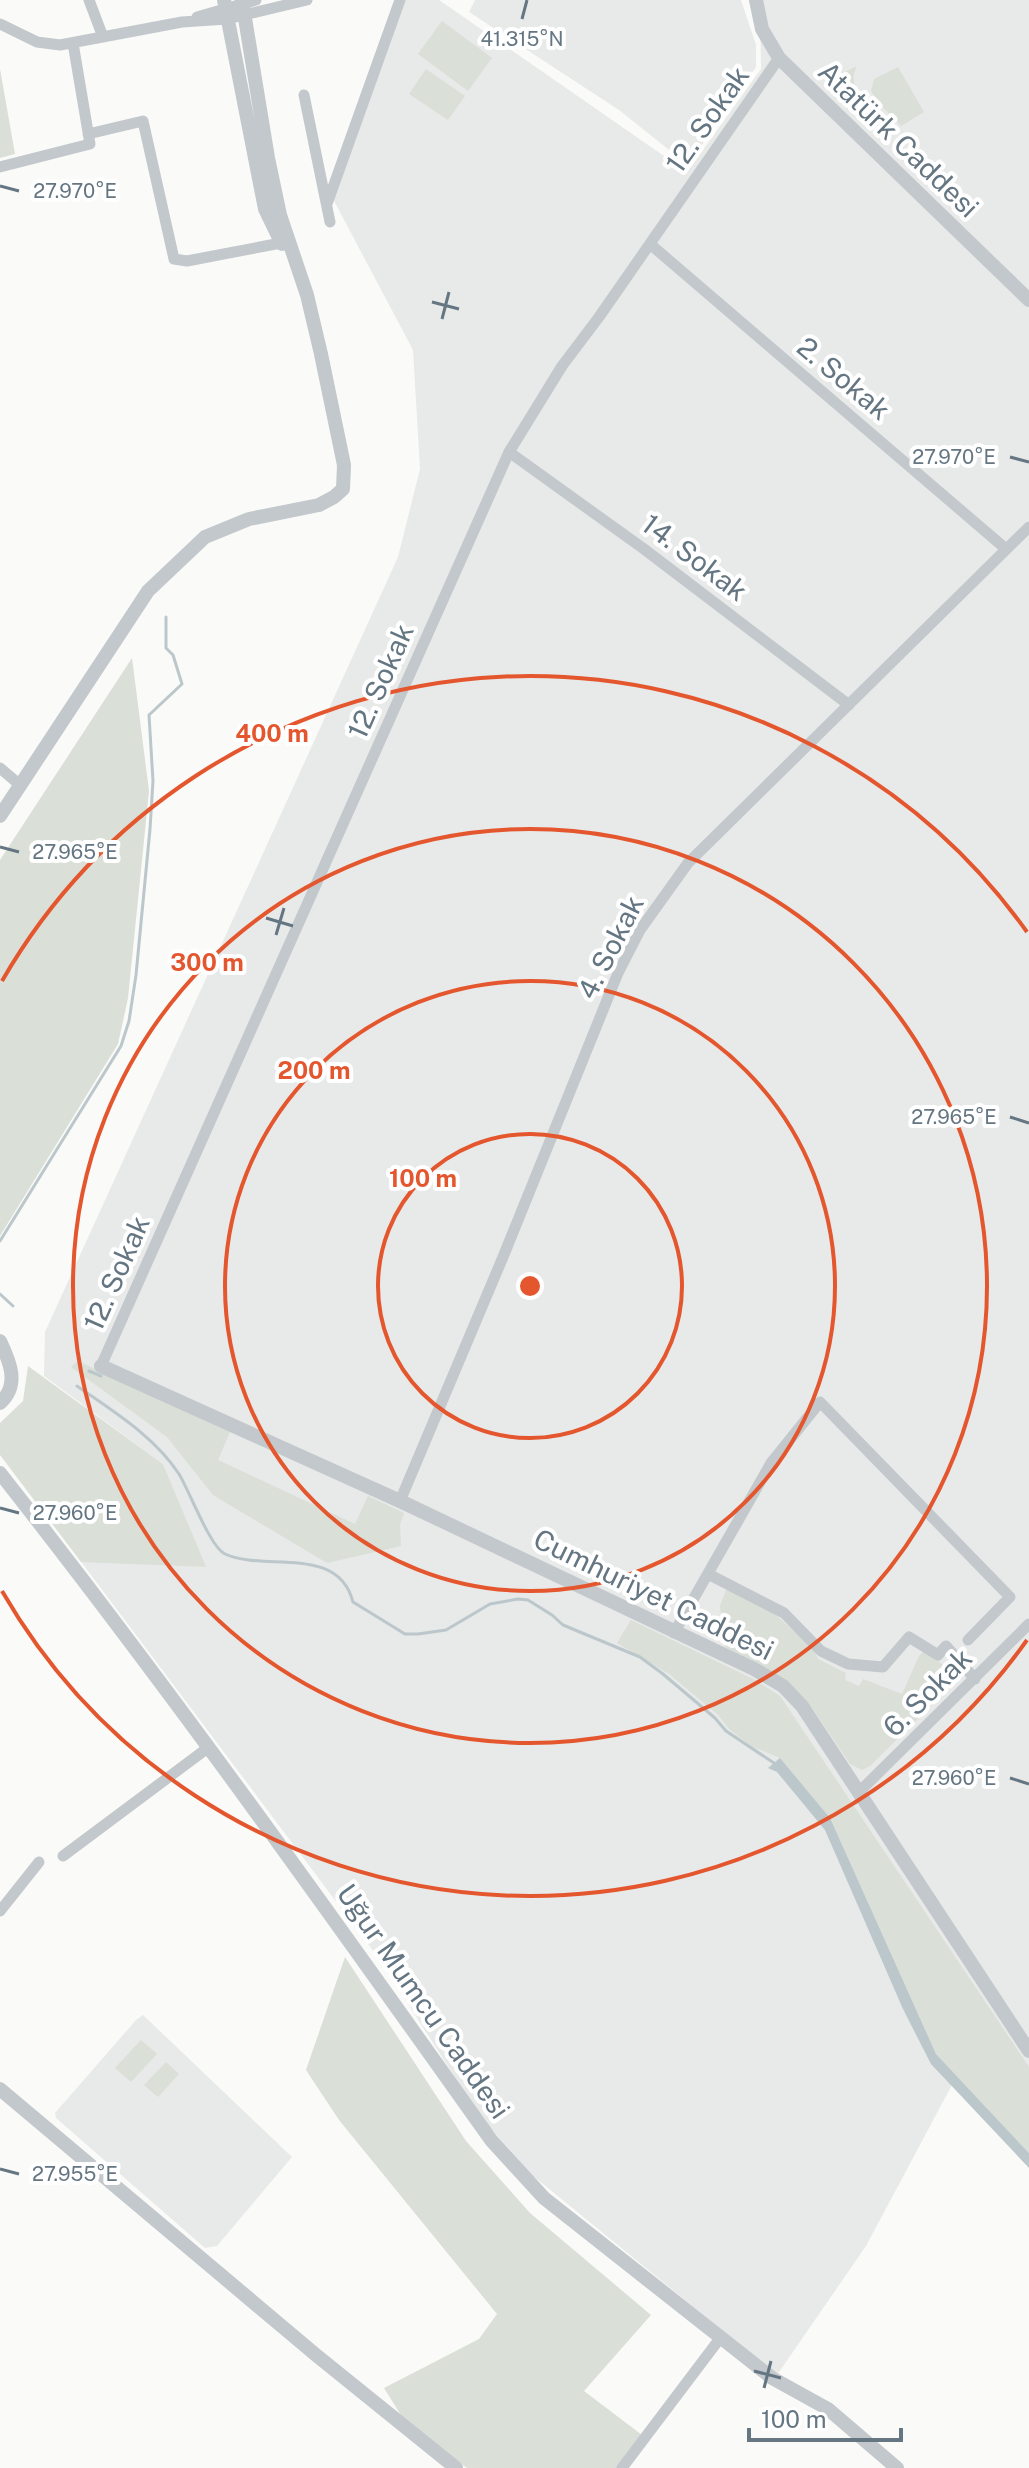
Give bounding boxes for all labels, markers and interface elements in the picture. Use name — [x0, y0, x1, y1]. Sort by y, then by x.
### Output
text: 41.315°N — [480, 27, 564, 51]
street label: Atatürk Caddesi — [812, 54, 986, 224]
street label: 12. Sokak — [658, 60, 756, 178]
text: 27.970°E — [33, 179, 117, 203]
street label: 2. Sokak — [791, 330, 897, 426]
text: 27.970°E — [912, 445, 996, 469]
street label: 14. Sokak — [636, 507, 754, 607]
street label: 12. Sokak — [340, 618, 420, 744]
text: 400 m — [235, 719, 309, 747]
text: 27.965°E — [32, 840, 118, 864]
street label: 4. Sokak — [570, 890, 650, 1004]
text: 300 m — [170, 948, 244, 976]
text: 200 m — [277, 1056, 351, 1084]
text: 27.965°E — [911, 1105, 997, 1129]
text: 100 m — [389, 1164, 457, 1192]
street label: 12. Sokak — [76, 1210, 156, 1336]
centre of rings — [516, 1272, 544, 1300]
text: 27.960°E — [33, 1501, 117, 1525]
street label: Cumhuriyet Caddesi — [529, 1522, 779, 1666]
street label: 6. Sokak — [876, 1641, 978, 1743]
text: 27.960°E — [912, 1766, 996, 1790]
street label: Uğur Mumcu Caddesi — [331, 1877, 517, 2125]
text: 27.955°E — [32, 2162, 118, 2186]
scale bar — [749, 2392, 901, 2442]
text: 100 m — [761, 2405, 827, 2433]

